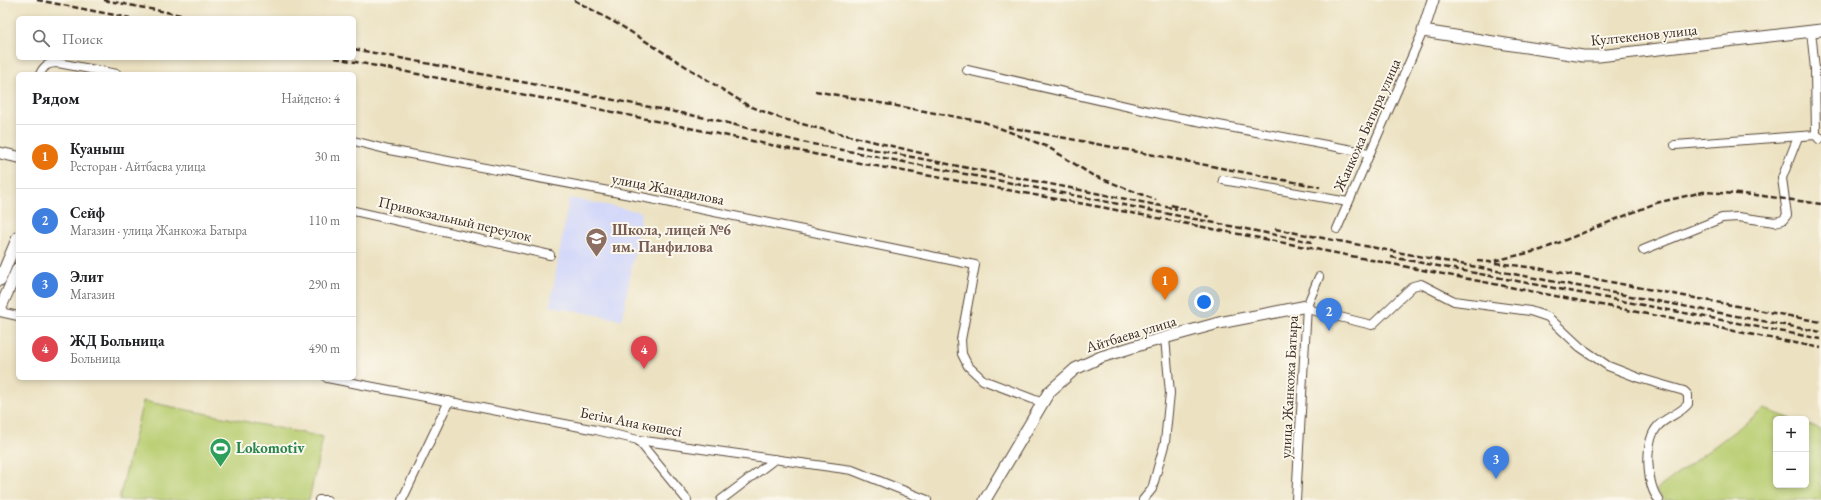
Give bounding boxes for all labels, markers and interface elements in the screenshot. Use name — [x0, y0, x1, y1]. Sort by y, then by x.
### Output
search box — [16, 16, 356, 60]
street label: Култекенов улица — [1590, 19, 1698, 50]
icon: search — [30, 27, 52, 49]
text: Поиск — [62, 29, 103, 48]
street label: Жанкожа Батыра улица — [1328, 55, 1404, 195]
text: Рядом — [32, 87, 80, 109]
text: Найдено: 4 — [281, 90, 340, 107]
text: Куаныш — [70, 139, 125, 158]
text: 1 — [42, 148, 48, 165]
text: 30 m — [315, 148, 340, 165]
text: Ресторан · Айтбаева улица — [70, 158, 206, 175]
street label: улица Жанадилова — [610, 168, 726, 209]
street label: Привокзальный переулок — [377, 192, 534, 245]
text: Сейф — [70, 203, 105, 222]
text: 2 — [42, 212, 48, 229]
text: 110 m — [309, 212, 340, 229]
place label: Школа, лицей №6 им. Панфилова — [612, 220, 731, 256]
text: Магазин · улица Жанкожа Батыра — [70, 222, 247, 239]
school or university icon: Школа, лицей №6 им. Панфилова — [583, 226, 609, 259]
text: Элит — [70, 267, 103, 286]
pin: 1 — [1152, 267, 1178, 300]
text: 3 — [42, 276, 48, 293]
text: 290 m — [309, 276, 340, 293]
text: Магазин — [70, 286, 115, 303]
your location — [1194, 292, 1214, 312]
pin: 2 — [1316, 298, 1342, 331]
street label: Айтбаева улица — [1082, 311, 1178, 357]
street label: улица Жанкожа Батыра — [1275, 315, 1302, 459]
text: ЖД Больница — [70, 331, 165, 350]
pin: 4 — [631, 336, 657, 369]
text: 4 — [42, 340, 48, 357]
text: 490 m — [309, 340, 340, 357]
text: Больница — [70, 350, 121, 367]
street label: Бегім Ана көшесі — [579, 402, 684, 441]
map controls — [1773, 416, 1809, 488]
button: + — [1773, 416, 1809, 452]
sports icon: Lokomotiv — [208, 435, 234, 468]
place label: Lokomotiv — [236, 438, 305, 457]
pin: 3 — [1483, 446, 1509, 479]
button: − — [1773, 452, 1809, 488]

